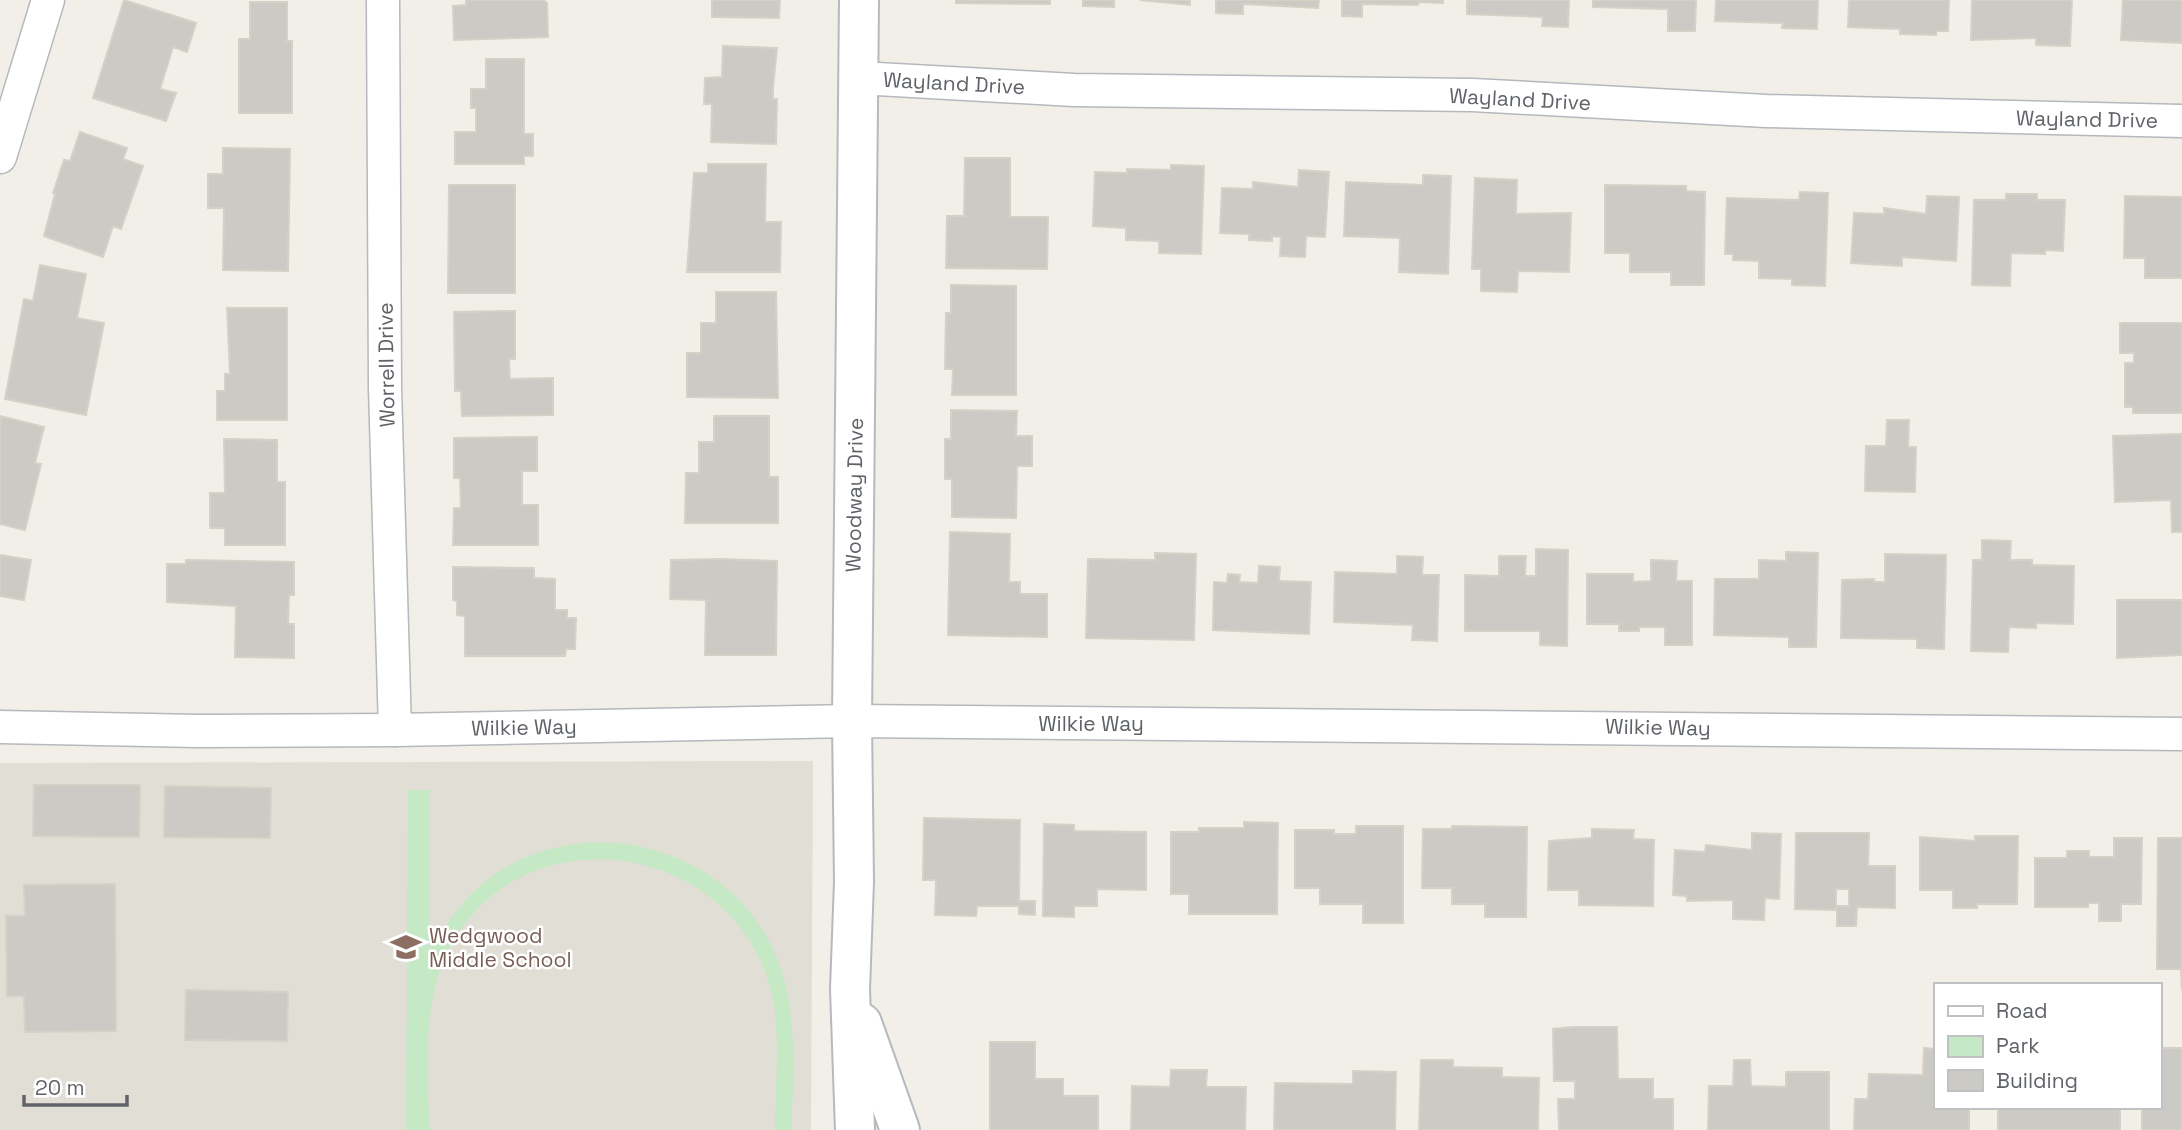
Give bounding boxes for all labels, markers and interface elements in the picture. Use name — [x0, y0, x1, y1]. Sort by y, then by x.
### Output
street label: Wayland Drive — [882, 66, 1026, 100]
street label: Wayland Drive — [1448, 82, 1592, 116]
street label: Wayland Drive — [2016, 104, 2158, 134]
street label: Worrell Drive — [371, 302, 401, 428]
street label: Woodway Drive — [839, 417, 869, 573]
street label: Wilkie Way — [1038, 710, 1144, 737]
street label: Wilkie Way — [471, 713, 577, 741]
street label: Wilkie Way — [1605, 713, 1711, 741]
place label: Wedgwood Middle School — [429, 922, 572, 973]
school or university icon: Wedgwood Middle School — [389, 930, 423, 964]
legend — [1934, 983, 2161, 1109]
text: Road — [1996, 997, 2048, 1024]
text: Park — [1996, 1032, 2040, 1059]
scale bar — [24, 1064, 128, 1108]
text: Building — [1996, 1067, 2078, 1094]
text: 20 m — [35, 1074, 85, 1101]

